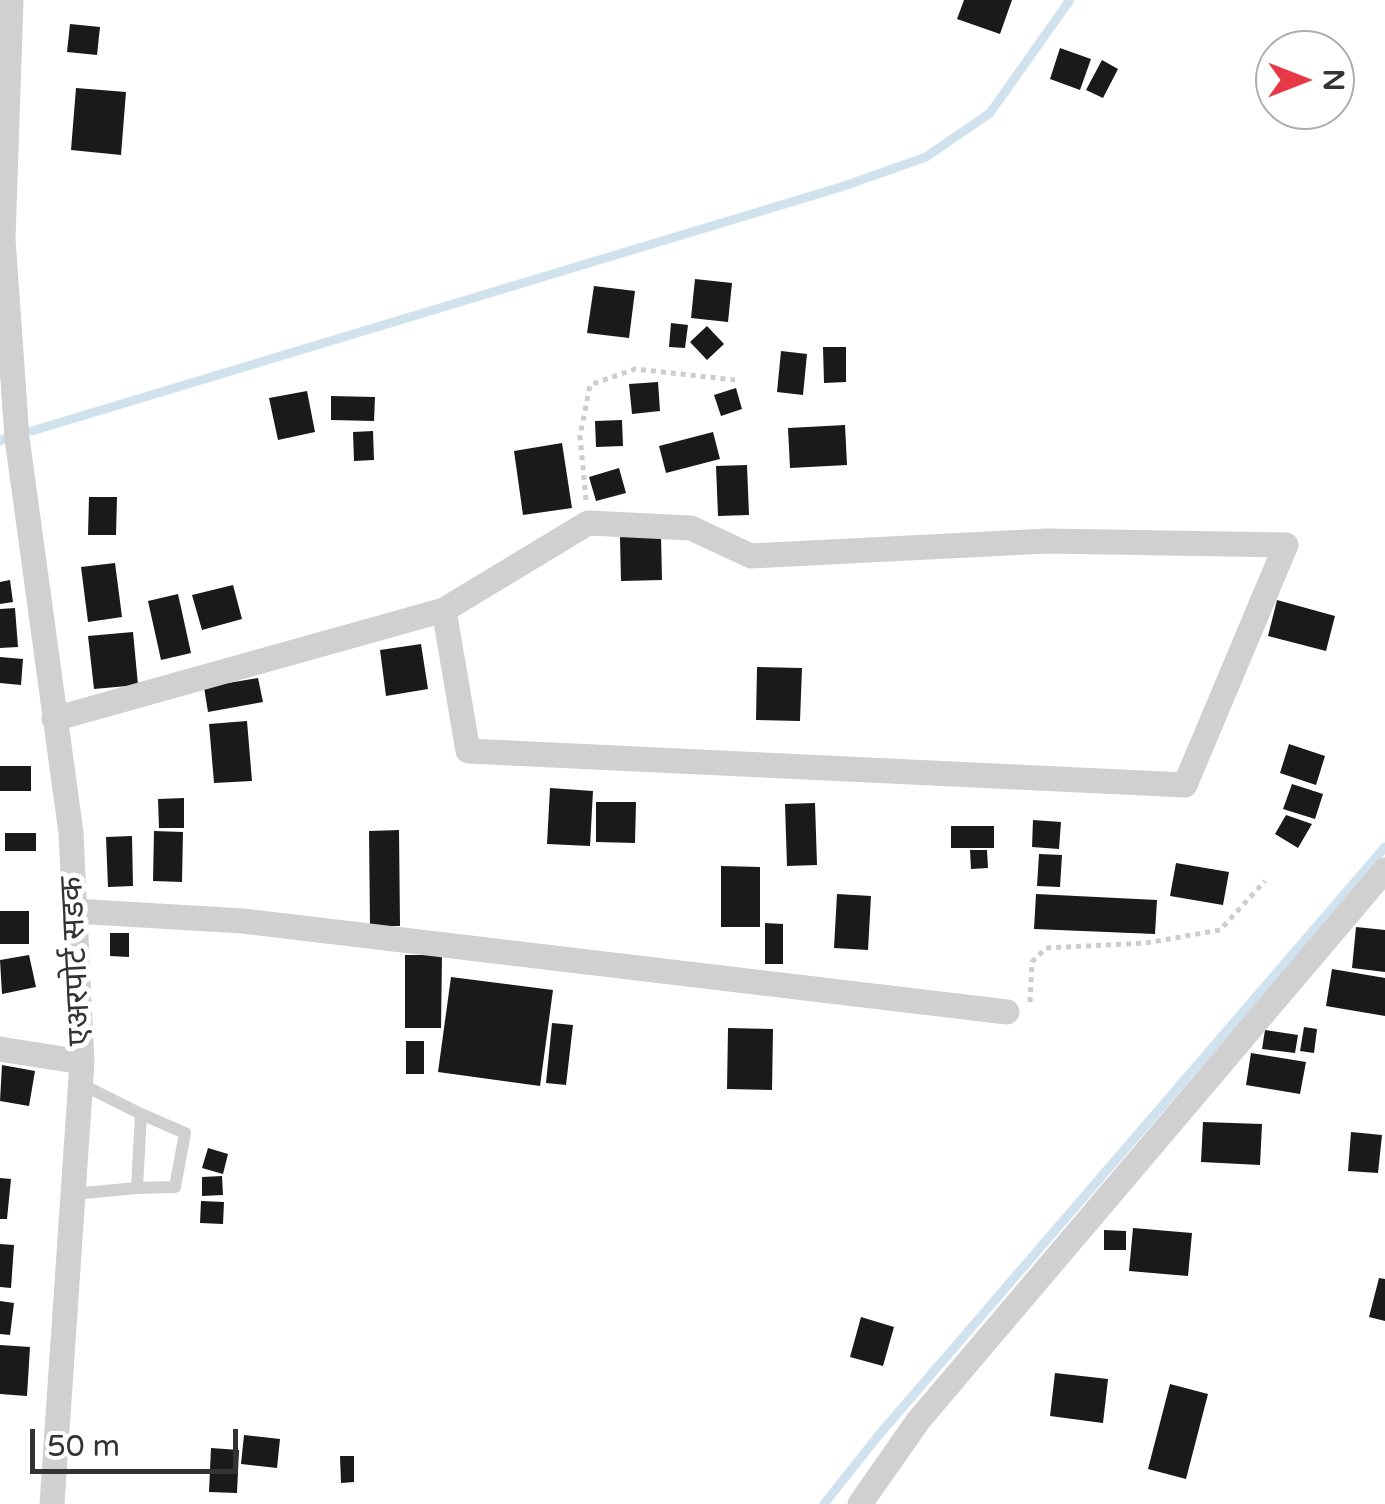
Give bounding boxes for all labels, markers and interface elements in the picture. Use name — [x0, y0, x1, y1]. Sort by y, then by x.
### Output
north arrow — [1255, 30, 1355, 130]
text: N — [1316, 69, 1350, 91]
street label: एअरपोर्ट सडक — [53, 875, 101, 1047]
scale bar — [35, 1409, 242, 1471]
text: 50 m — [47, 1428, 120, 1465]

